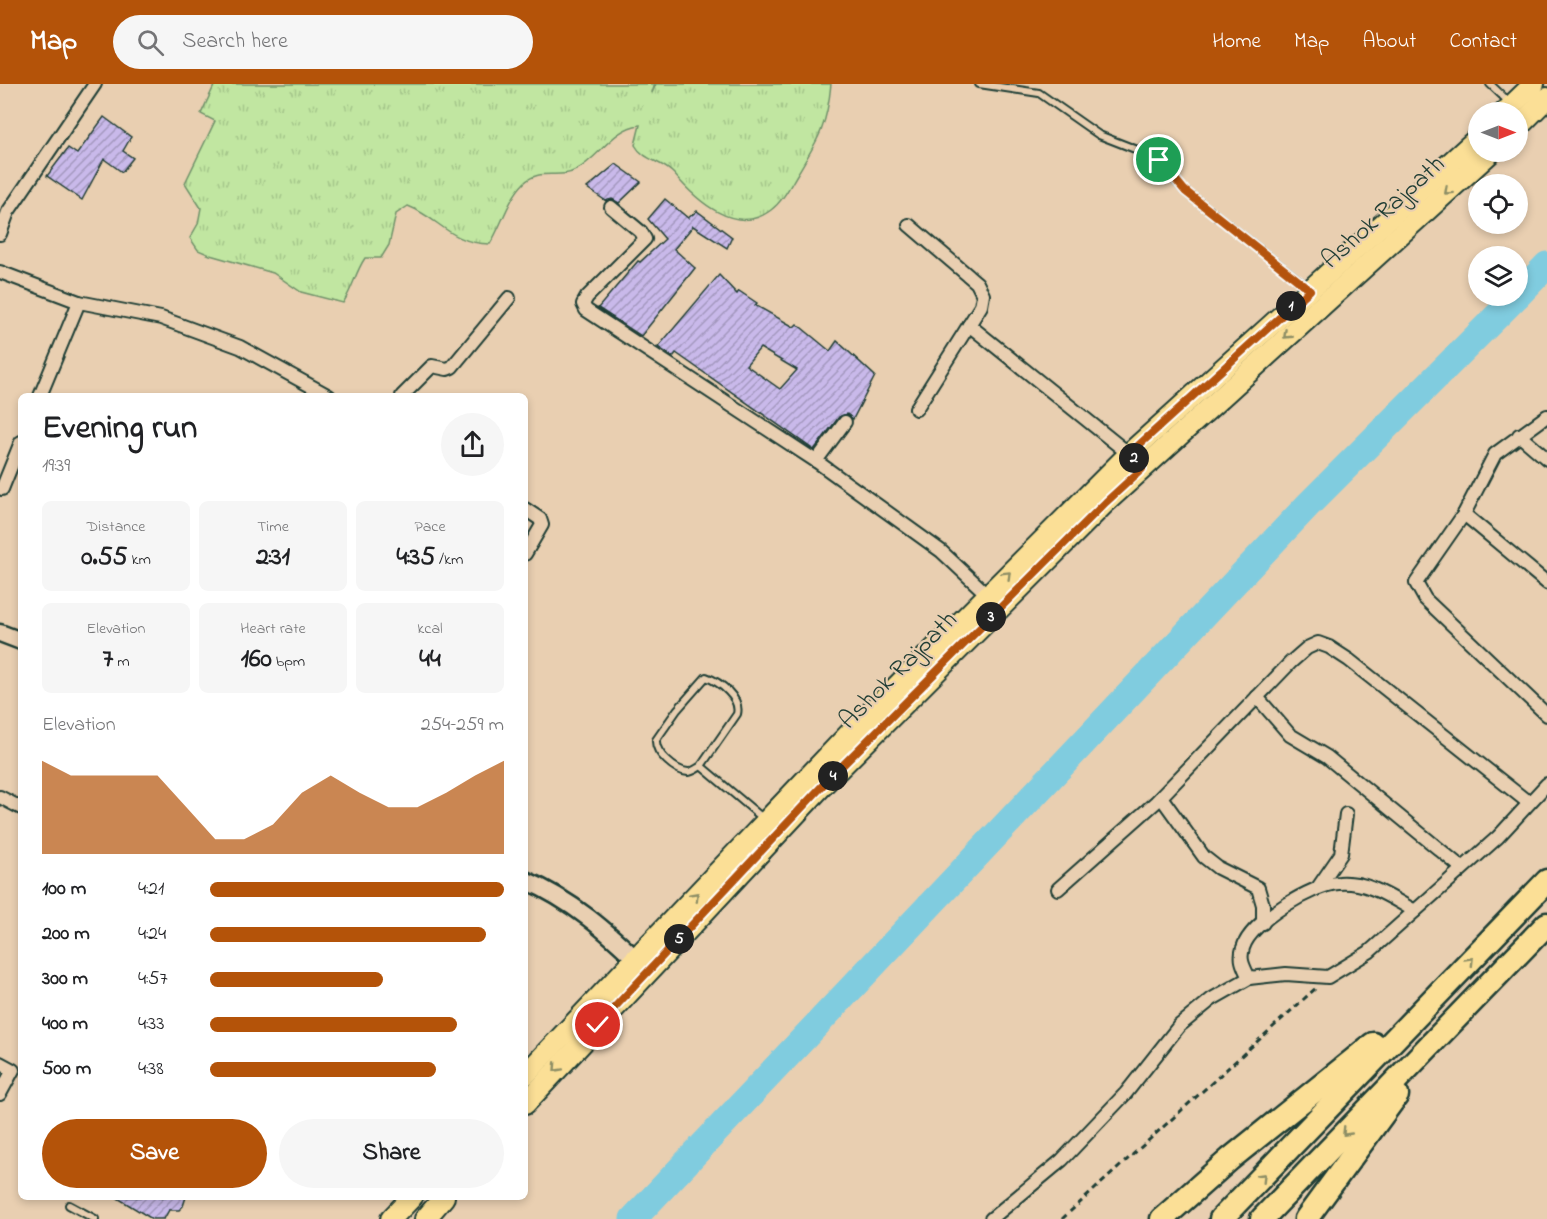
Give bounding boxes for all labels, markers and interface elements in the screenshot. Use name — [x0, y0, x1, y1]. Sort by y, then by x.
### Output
search box — [113, 15, 533, 69]
text: Map — [30, 22, 77, 63]
icon: search — [134, 26, 167, 59]
text: Search here — [182, 26, 288, 58]
text: Home — [1212, 27, 1261, 57]
text: Map — [1294, 27, 1329, 57]
text: About — [1362, 27, 1416, 57]
text: Contact — [1449, 27, 1517, 57]
north arrow — [1468, 102, 1528, 162]
map controls — [1468, 102, 1528, 306]
pin — [1133, 134, 1184, 185]
icon: arrive — [1142, 143, 1175, 176]
street label: Ashok Rajpath — [1314, 147, 1454, 279]
button: locate — [1468, 174, 1528, 234]
one-way arrow — [1444, 184, 1455, 195]
button: layers — [1468, 246, 1528, 306]
pin: 1 — [1276, 291, 1306, 321]
text: 1 — [1288, 294, 1294, 318]
one-way arrow — [1283, 328, 1294, 339]
text: Evening run — [42, 405, 197, 453]
button: share — [441, 413, 504, 476]
pin: 2 — [1119, 443, 1149, 473]
text: 2 — [1130, 446, 1138, 470]
text: 19:39 — [42, 452, 70, 481]
text: Distance — [87, 515, 145, 539]
text: Time — [257, 515, 289, 539]
text: Pace — [414, 515, 446, 539]
text: 0.55 — [81, 539, 127, 577]
text: 2:31 — [256, 539, 290, 577]
text: 4:35 — [397, 539, 435, 577]
text: km — [127, 548, 151, 572]
text: /km — [435, 548, 463, 572]
one-way arrow — [1000, 572, 1011, 582]
pin: 3 — [976, 602, 1006, 632]
street label: Ashok Rajpath — [831, 603, 967, 739]
text: 3 — [988, 605, 994, 629]
text: Elevation — [87, 617, 145, 641]
text: Heart rate — [240, 617, 306, 641]
text: kcal — [417, 617, 443, 641]
text: 7 — [102, 641, 113, 679]
text: 160 — [241, 641, 272, 679]
text: 44 — [419, 641, 441, 679]
text: m — [113, 650, 130, 674]
text: bpm — [272, 650, 305, 674]
text: Elevation — [42, 711, 116, 740]
text: 254–259 m — [421, 711, 504, 740]
pin: 4 — [818, 761, 848, 791]
text: 4 — [830, 764, 836, 788]
text: 100 m — [42, 875, 86, 904]
text: 4:21 — [138, 875, 164, 904]
one-way arrow — [688, 892, 699, 902]
text: 200 m — [42, 920, 90, 949]
text: 4:24 — [138, 920, 166, 949]
pin: 5 — [664, 924, 694, 954]
text: 5 — [674, 927, 684, 951]
one-way arrow — [1462, 957, 1473, 968]
text: 300 m — [42, 965, 88, 994]
text: 4:57 — [138, 965, 168, 994]
pin — [572, 999, 623, 1050]
icon: check — [581, 1008, 614, 1041]
text: 400 m — [42, 1010, 88, 1039]
text: 4:33 — [138, 1010, 164, 1039]
text: 500 m — [42, 1055, 91, 1084]
text: 4:38 — [138, 1055, 164, 1084]
one-way arrow — [553, 1061, 564, 1072]
button: Save — [42, 1119, 267, 1188]
button: Share — [279, 1119, 504, 1188]
one-way arrow — [1342, 1125, 1353, 1136]
one-way arrow — [1254, 1173, 1265, 1184]

